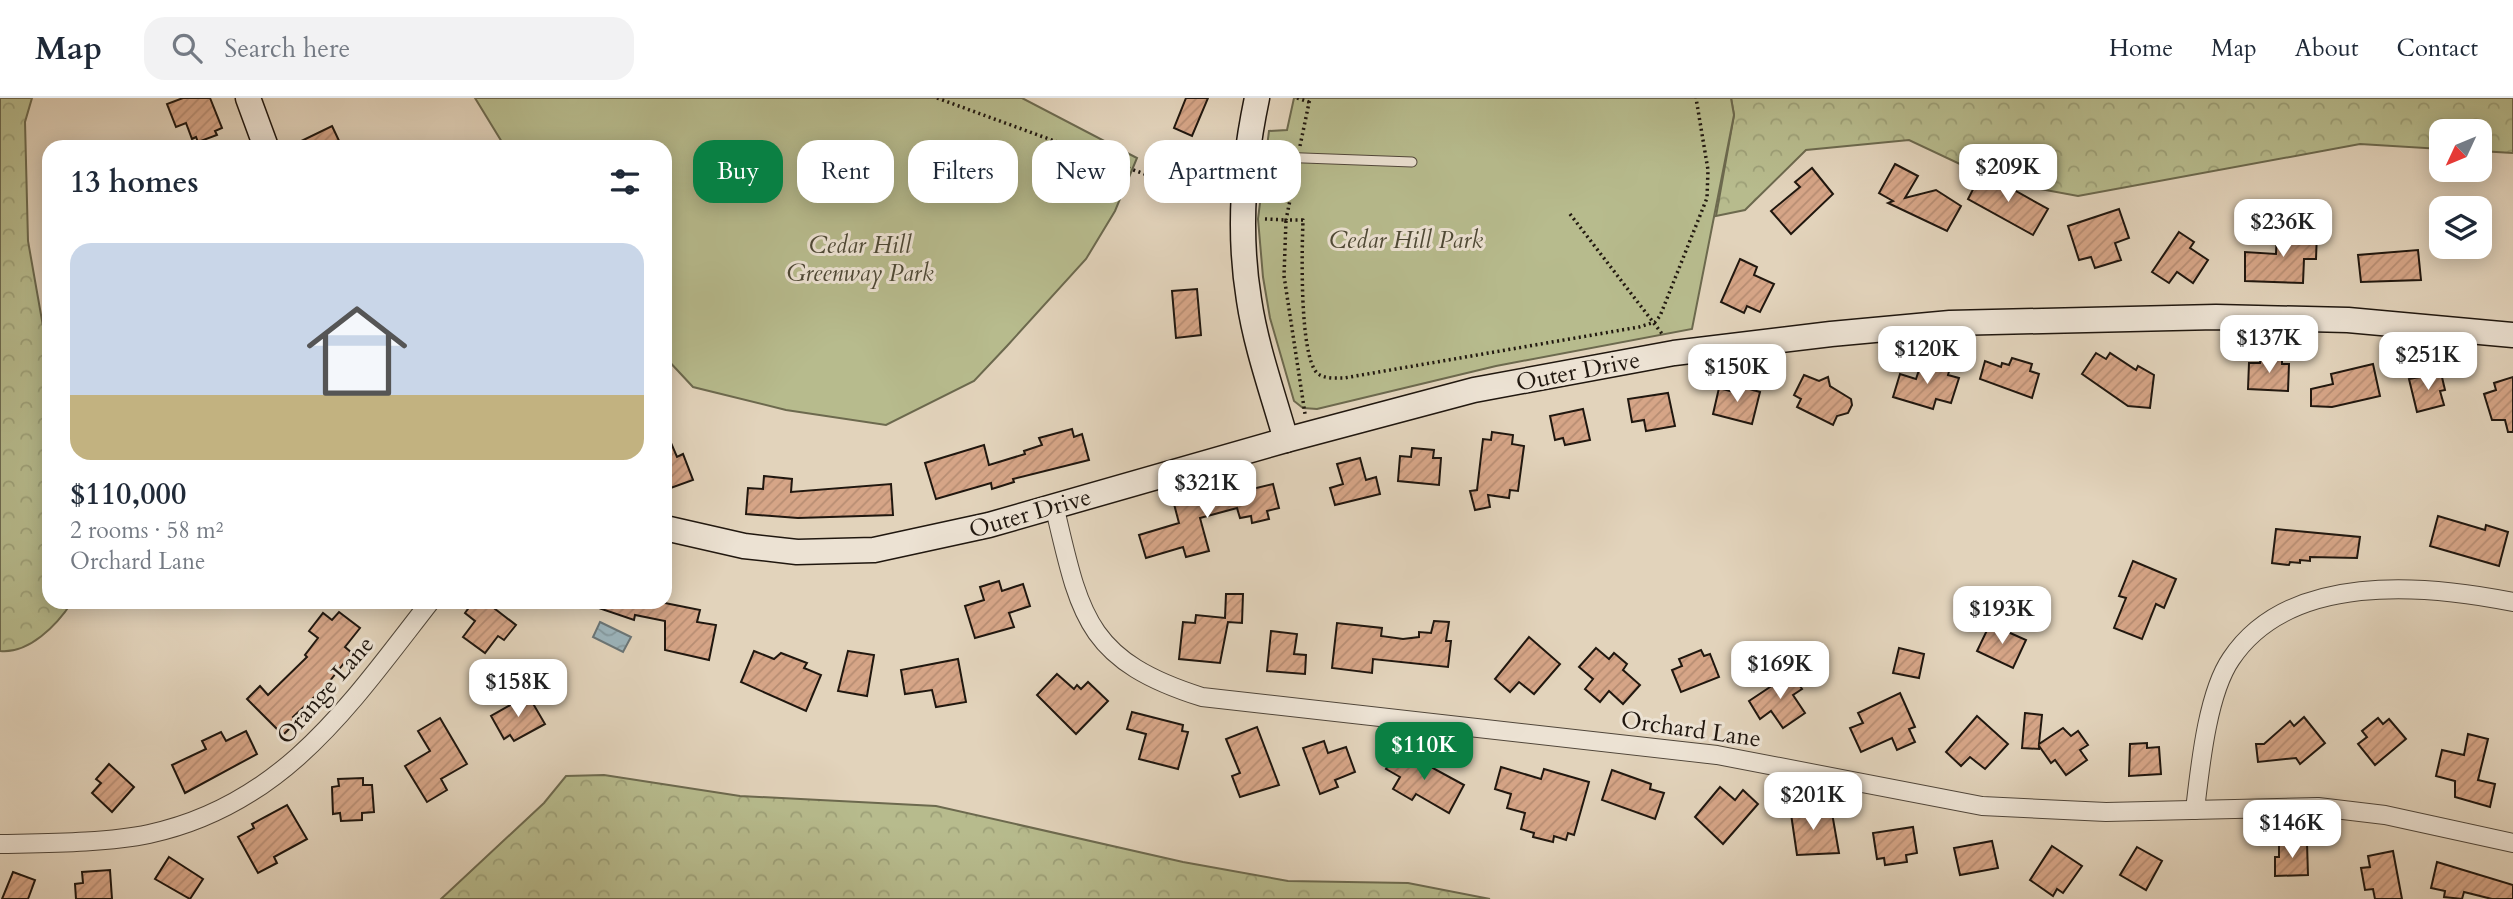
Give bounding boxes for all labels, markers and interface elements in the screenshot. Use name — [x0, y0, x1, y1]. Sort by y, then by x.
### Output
search box — [144, 17, 634, 80]
text: Map — [35, 26, 102, 71]
icon: search — [168, 29, 206, 67]
text: Search here — [224, 31, 350, 66]
text: Home — [2109, 32, 2173, 65]
text: Map — [2211, 32, 2257, 65]
text: About — [2295, 32, 2359, 65]
text: Contact — [2397, 32, 2478, 65]
north arrow — [2429, 119, 2492, 182]
map controls — [2429, 119, 2492, 259]
chip: Buy — [693, 140, 783, 203]
chip: Rent — [797, 140, 894, 203]
chip: Filters — [908, 140, 1018, 203]
chip: New — [1032, 140, 1130, 203]
chip: Apartment — [1144, 140, 1301, 203]
pin: $209K — [1959, 144, 2057, 204]
text: $209K — [1975, 151, 2041, 182]
text: 13 homes — [70, 162, 199, 203]
icon: filters — [606, 163, 644, 201]
button: layers — [2429, 196, 2492, 259]
pin: $236K — [2234, 200, 2332, 259]
text: $236K — [2250, 206, 2316, 237]
park label: Cedar Hill Park — [1329, 224, 1483, 257]
park label: Cedar Hill Greenway Park — [787, 229, 934, 290]
icon: home — [294, 288, 420, 414]
pin: $137K — [2220, 316, 2318, 375]
text: $137K — [2236, 322, 2302, 353]
pin: $120K — [1878, 327, 1976, 386]
pin: $251K — [2379, 332, 2477, 392]
text: $120K — [1894, 333, 1960, 364]
text: $251K — [2395, 339, 2461, 370]
street label: Outer Drive — [1513, 343, 1643, 400]
pin: $150K — [1688, 344, 1786, 404]
text: $150K — [1704, 351, 1770, 382]
pin: $321K — [1158, 460, 1256, 520]
text: $321K — [1174, 467, 1240, 498]
text: $110,000 — [70, 474, 186, 515]
street label: Outer Drive — [965, 480, 1095, 547]
text: 2 rooms · 58 m² — [70, 515, 223, 546]
text: Orchard Lane — [70, 546, 206, 577]
pin: $193K — [1953, 587, 2051, 646]
text: $193K — [1969, 593, 2035, 624]
street label: Orange Lane — [269, 629, 382, 752]
pin: $169K — [1731, 642, 1829, 701]
text: $169K — [1747, 648, 1813, 679]
pin: $158K — [469, 660, 567, 719]
text: $158K — [485, 666, 551, 697]
street label: Orchard Lane — [1619, 703, 1763, 756]
pin: $110K — [1375, 722, 1473, 782]
text: $110K — [1391, 729, 1457, 760]
pin: $201K — [1764, 772, 1862, 832]
text: $201K — [1780, 779, 1846, 810]
pin: $146K — [2243, 800, 2341, 860]
text: $146K — [2259, 807, 2325, 838]

